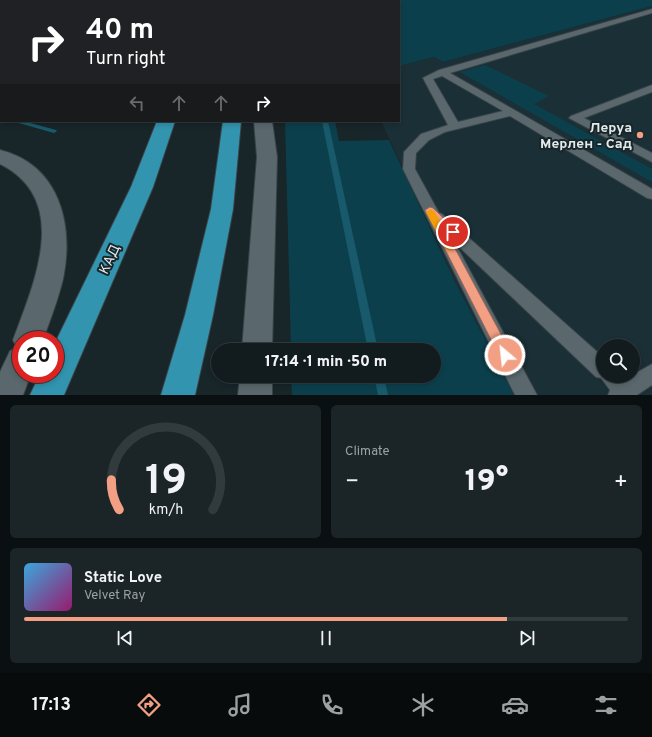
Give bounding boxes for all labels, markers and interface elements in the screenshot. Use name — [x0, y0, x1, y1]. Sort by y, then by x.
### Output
text: 40 m — [86, 13, 154, 49]
icon: right — [20, 16, 72, 68]
text: Turn right — [86, 48, 166, 71]
icon: left — [126, 92, 148, 114]
icon: ahead — [168, 92, 190, 114]
icon: ahead — [210, 92, 232, 114]
icon: right — [252, 92, 274, 114]
place label: Леруа Мерлен - Сад — [540, 120, 632, 153]
marker: Леруа Мерлен - Сад — [635, 130, 645, 140]
pin — [436, 215, 470, 249]
icon: arrive — [442, 221, 464, 243]
street label: КАД — [96, 242, 125, 277]
speed limit sign: 20 — [12, 331, 64, 383]
position arrow — [484, 334, 526, 376]
map controls — [596, 339, 640, 383]
button: search — [596, 339, 640, 383]
text: 17:14 · 1 min · 50 m — [265, 353, 387, 372]
text: Climate — [345, 444, 390, 460]
text: 19 — [144, 455, 187, 508]
text: 19° — [465, 464, 508, 501]
text: − — [345, 469, 359, 496]
text: + — [614, 469, 628, 496]
text: km/h — [148, 500, 183, 518]
text: Static Love — [84, 569, 162, 588]
text: Velvet Ray — [84, 588, 145, 604]
icon: previous — [114, 627, 136, 649]
icon: pause — [315, 627, 337, 649]
icon: next — [516, 627, 538, 649]
icon: directions — [135, 691, 163, 719]
icon: music — [226, 691, 254, 719]
icon: phone — [318, 691, 346, 719]
icon: climate — [409, 691, 437, 719]
icon: car — [501, 691, 529, 719]
icon: filters — [592, 691, 620, 719]
text: 17:13 — [32, 694, 71, 717]

